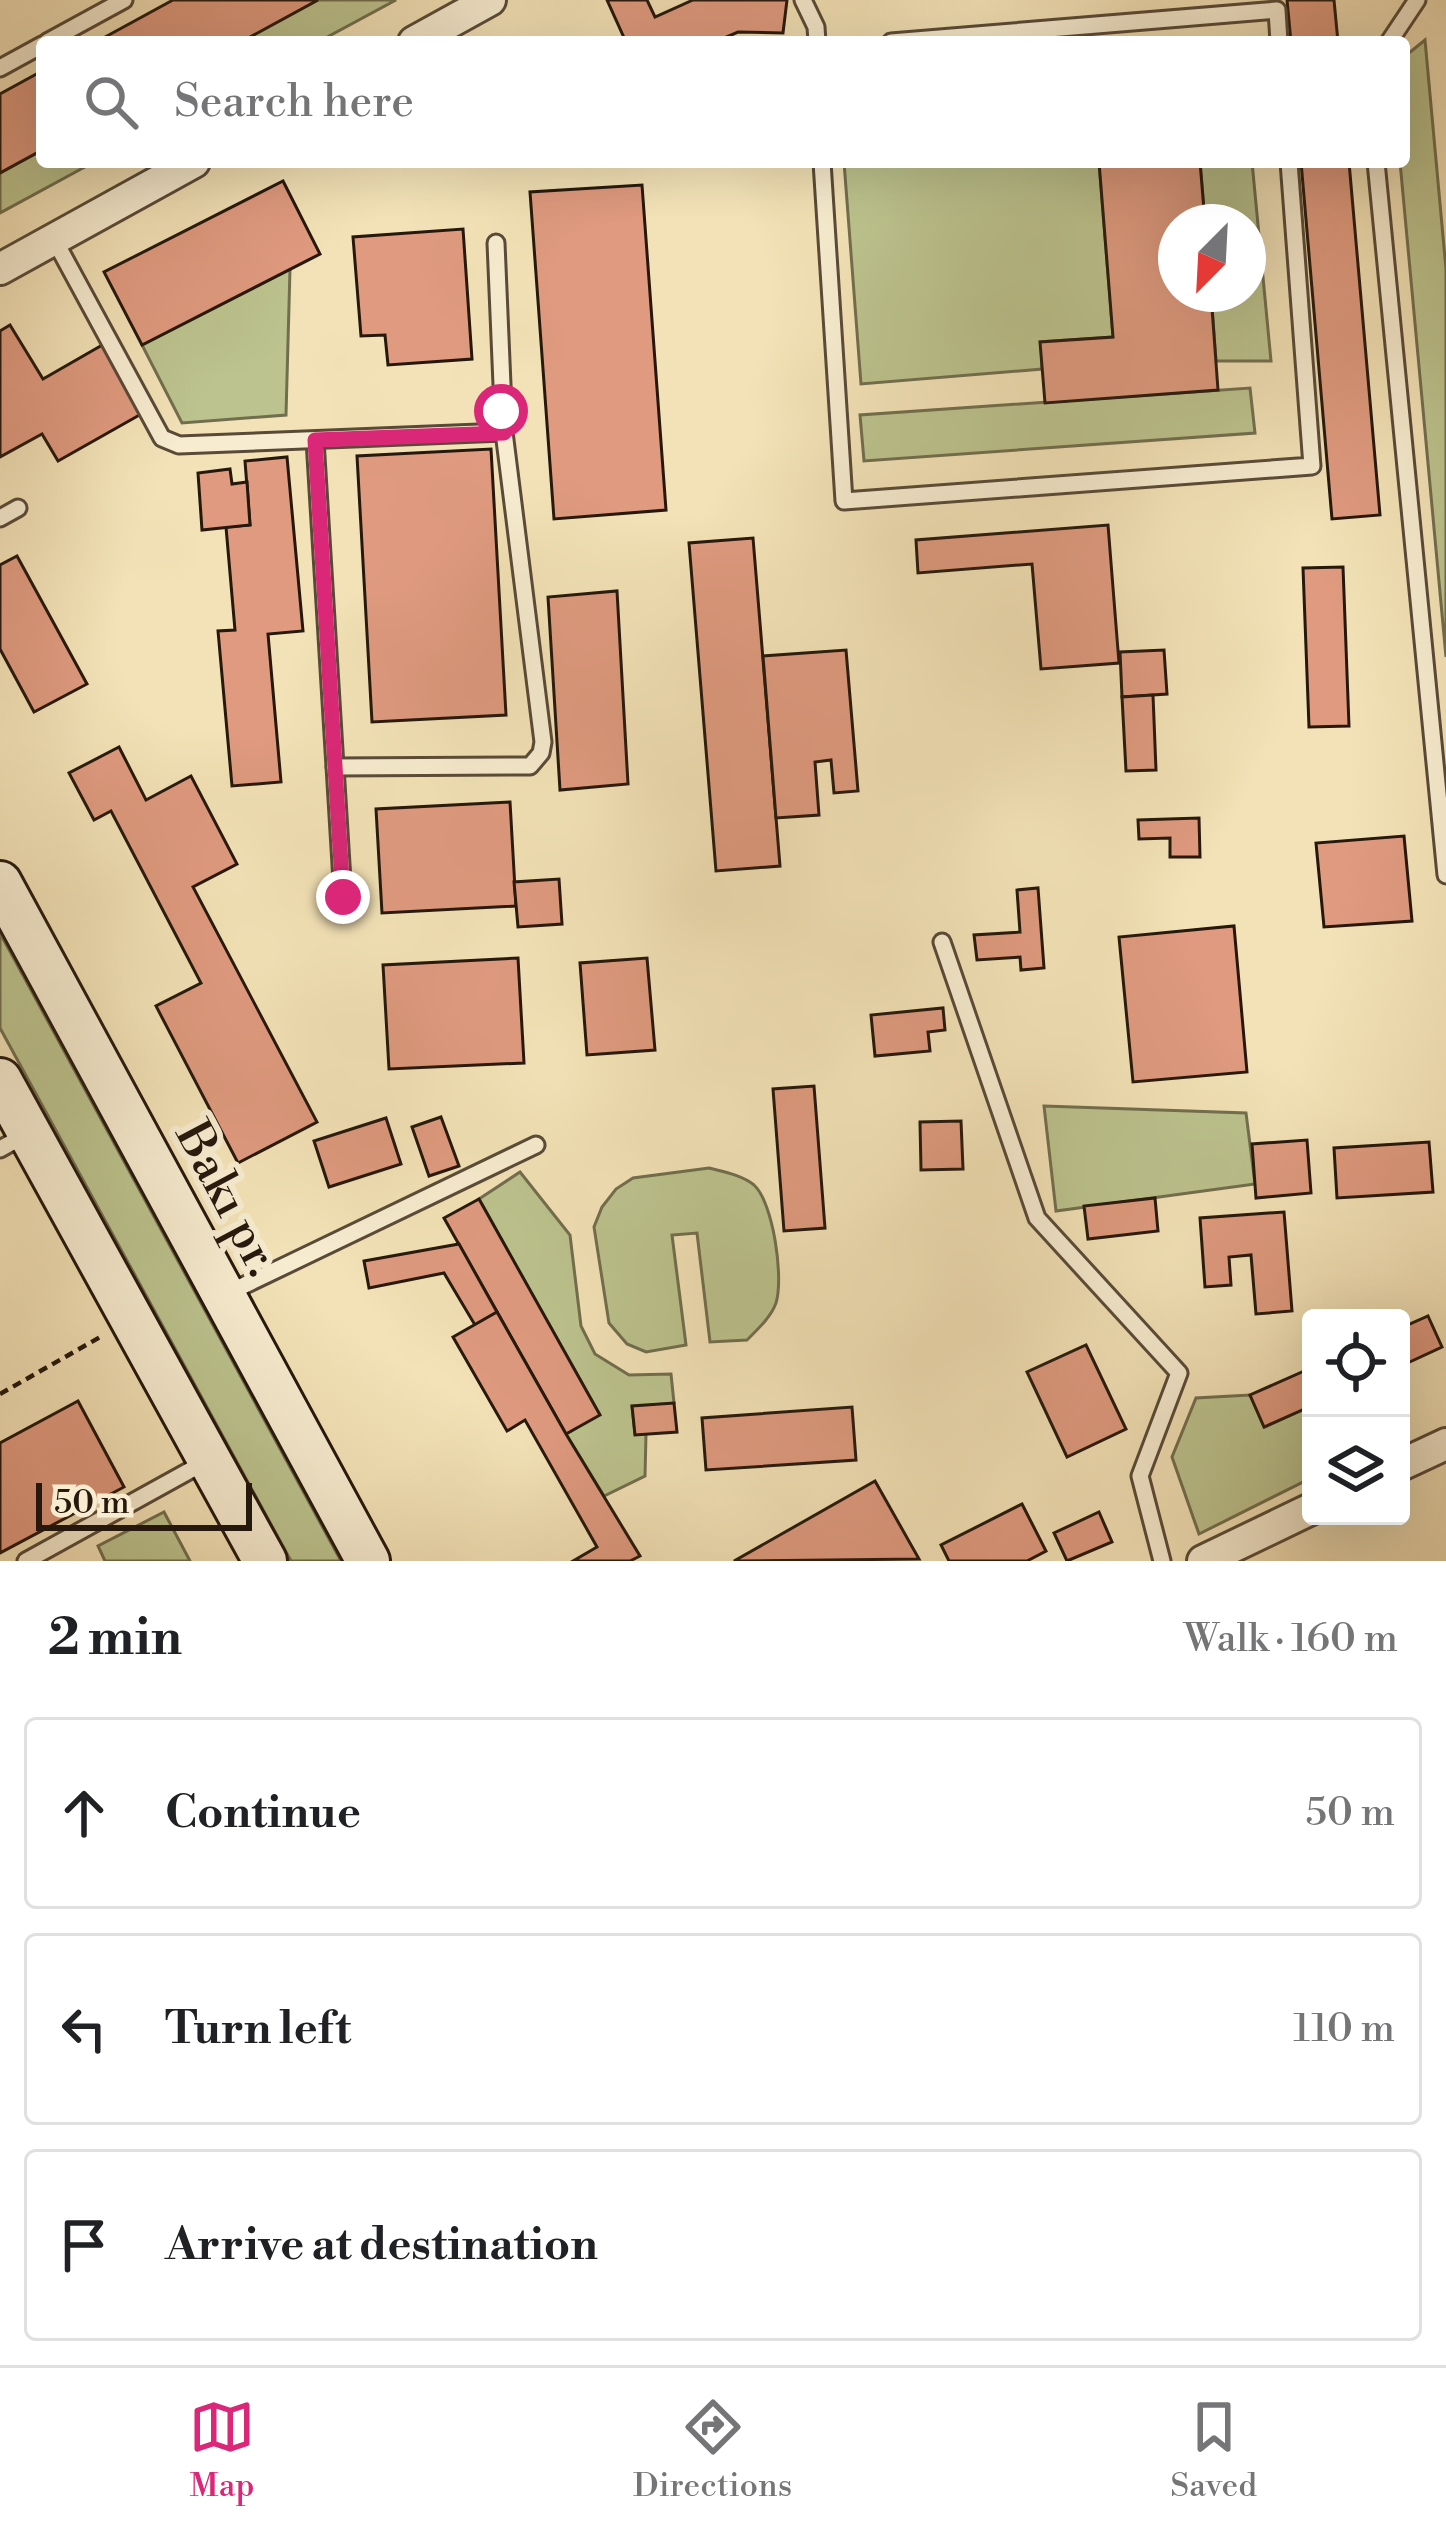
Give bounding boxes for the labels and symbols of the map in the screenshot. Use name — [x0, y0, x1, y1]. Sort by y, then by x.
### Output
north arrow — [1158, 204, 1266, 312]
route start — [474, 384, 528, 438]
route end — [316, 870, 370, 924]
street label: Bakı pr. — [160, 1111, 292, 1287]
scale bar — [36, 1477, 252, 1530]

